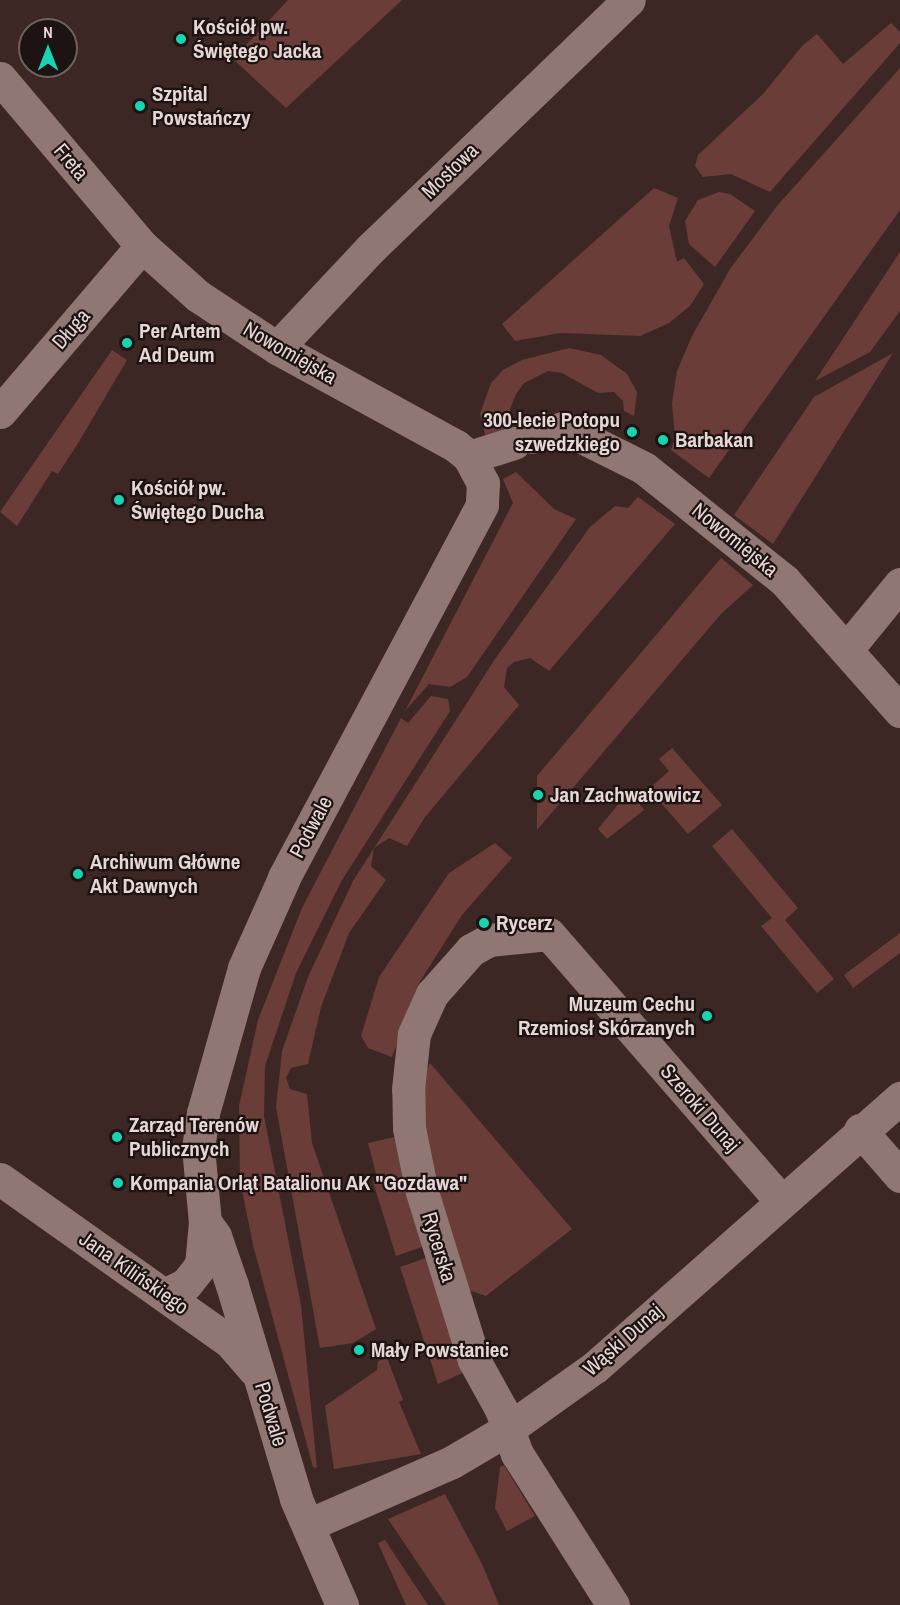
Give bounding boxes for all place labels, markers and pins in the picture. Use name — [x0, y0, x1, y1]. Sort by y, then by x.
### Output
place label: Kościół pw. Świętego Jacka — [193, 14, 321, 64]
marker: Kościół pw. Świętego Jacka — [174, 32, 188, 46]
place label: Szpital Powstańczy — [152, 81, 251, 131]
marker: Szpital Powstańczy — [133, 99, 147, 113]
place label: Per Artem Ad Deum — [139, 318, 221, 368]
marker: Per Artem Ad Deum — [120, 336, 134, 350]
place label: 300-lecie Potopu szwedzkiego — [483, 407, 620, 457]
marker: 300-lecie Potopu szwedzkiego — [625, 425, 639, 439]
place label: Barbakan — [675, 427, 753, 453]
marker: Barbakan — [656, 433, 670, 447]
place label: Kościół pw. Świętego Ducha — [131, 475, 264, 525]
marker: Kościół pw. Świętego Ducha — [112, 493, 126, 507]
place label: Jan Zachwatowicz — [550, 782, 700, 808]
marker: Jan Zachwatowicz — [531, 788, 545, 802]
place label: Archiwum Główne Akt Dawnych — [90, 849, 240, 899]
marker: Archiwum Główne Akt Dawnych — [71, 867, 85, 881]
place label: Rycerz — [496, 910, 552, 936]
marker: Rycerz — [477, 916, 491, 930]
place label: Muzeum Cechu Rzemiosł Skórzanych — [518, 991, 695, 1041]
marker: Muzeum Cechu Rzemiosł Skórzanych — [700, 1009, 714, 1023]
place label: Zarząd Terenów Publicznych — [129, 1112, 259, 1162]
marker: Zarząd Terenów Publicznych — [110, 1130, 124, 1144]
place label: Kompania Orląt Batalionu AK "Gozdawa" — [130, 1170, 468, 1196]
marker: Kompania Orląt Batalionu AK "Gozdawa" — [111, 1176, 125, 1190]
place label: Mały Powstaniec — [371, 1337, 509, 1363]
marker: Mały Powstaniec — [352, 1343, 366, 1357]

